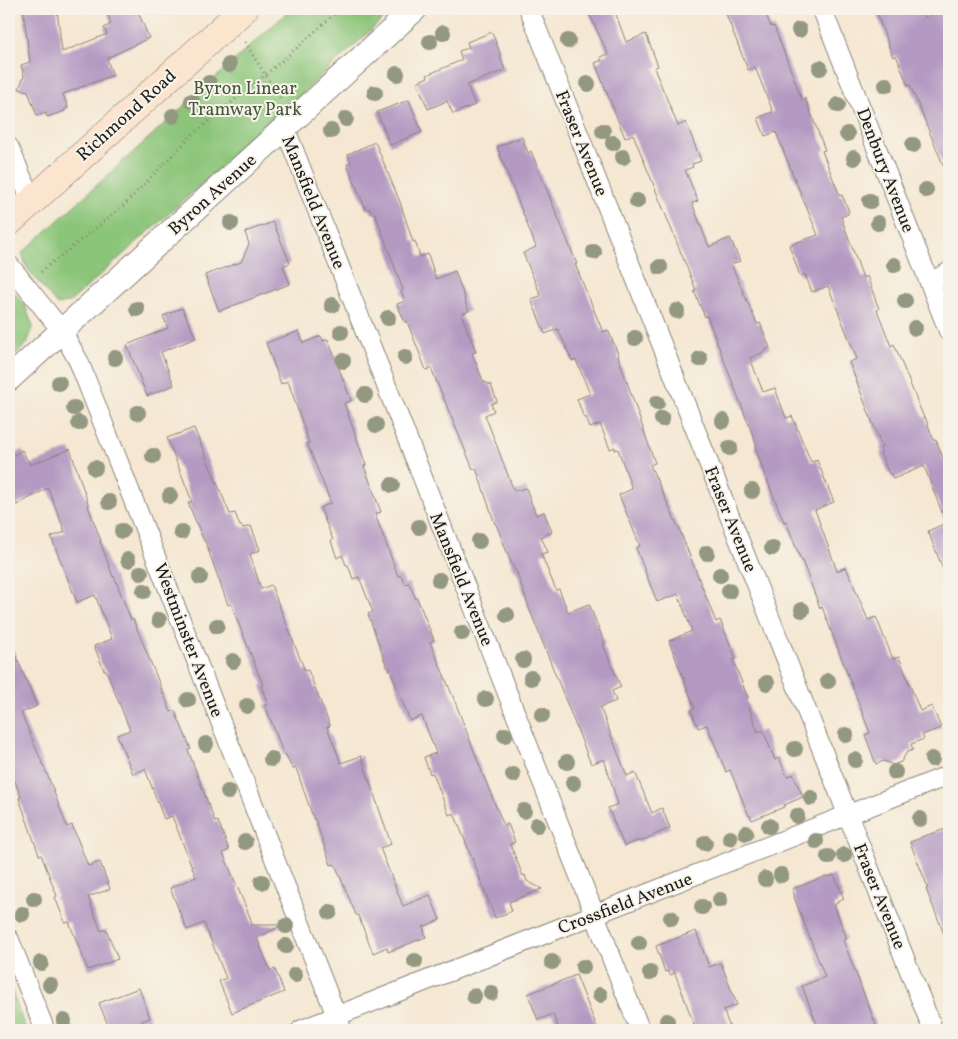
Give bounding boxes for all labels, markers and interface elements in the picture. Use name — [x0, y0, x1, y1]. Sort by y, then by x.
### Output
street label: Richmond Road — [72, 64, 182, 168]
park label: Byron Linear Tramway Park — [188, 77, 302, 123]
street label: Fraser Avenue — [548, 87, 613, 200]
street label: Denbury Avenue — [849, 105, 920, 236]
street label: Mansfield Avenue — [274, 132, 351, 273]
street label: Byron Avenue — [163, 149, 263, 242]
street label: Fraser Avenue — [697, 463, 762, 576]
street label: Mansfield Avenue — [422, 509, 499, 650]
street label: Westminster Avenue — [147, 560, 229, 721]
street label: Fraser Avenue — [846, 840, 911, 953]
street label: Crossfield Avenue — [555, 867, 696, 942]

